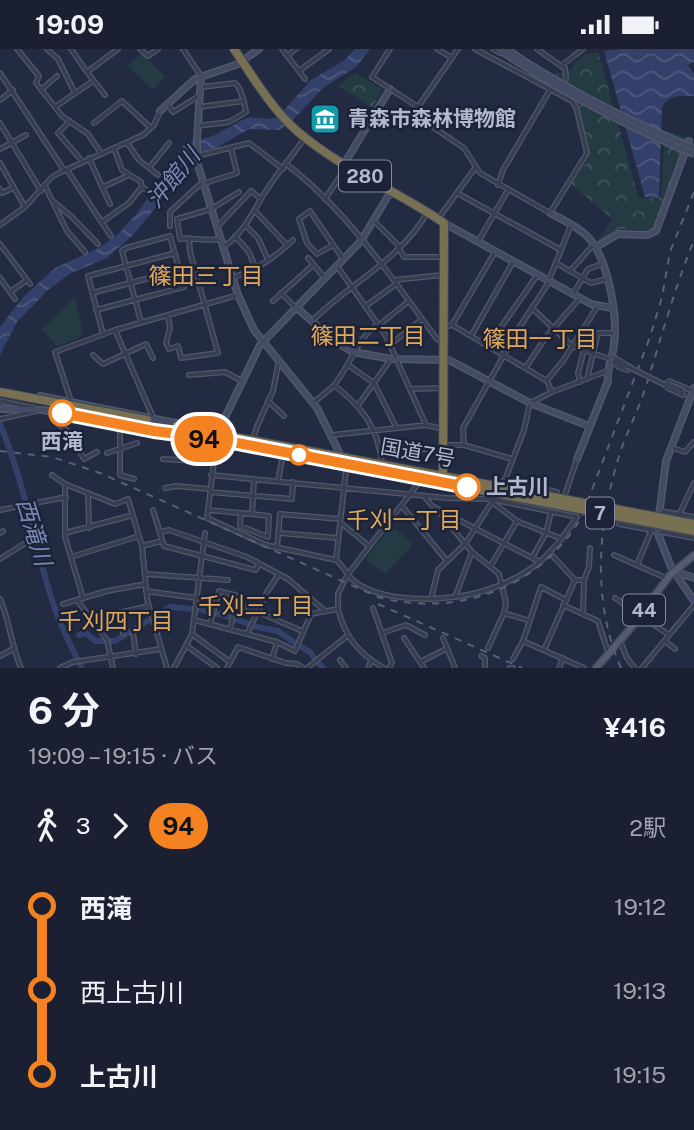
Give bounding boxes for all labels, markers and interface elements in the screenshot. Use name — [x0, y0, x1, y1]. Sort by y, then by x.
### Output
text: 19:09 — [35, 9, 104, 40]
museum icon: 青森市森林博物館 — [308, 102, 342, 136]
place label: 青森市森林博物館 — [348, 106, 516, 131]
water label: 沖館川 — [140, 140, 207, 213]
road number: 280 — [339, 160, 391, 191]
district label: 篠田三丁目 — [149, 262, 264, 289]
district label: 篠田二丁目 — [311, 322, 426, 349]
district label: 篠田一丁目 — [483, 325, 598, 352]
marker: 西滝 — [49, 400, 75, 426]
line badge: 94 — [172, 416, 235, 462]
text: 94 — [188, 425, 220, 453]
place label: 西滝 — [41, 429, 83, 454]
street label: 国道7号 — [379, 434, 457, 471]
unlabelled marker — [289, 445, 309, 465]
marker: 上古川 — [454, 474, 480, 500]
place label: 上古川 — [486, 474, 549, 499]
water label: 西滝川 — [11, 495, 58, 572]
road number: 7 — [586, 498, 614, 529]
district label: 千刈一丁目 — [347, 506, 462, 533]
district label: 千刈三丁目 — [199, 592, 314, 619]
road number: 44 — [623, 595, 665, 625]
district label: 千刈四丁目 — [59, 607, 174, 634]
text: 6 分 — [28, 688, 100, 733]
text: ¥416 — [604, 712, 666, 743]
text: 19:09 – 19:15 · バス — [28, 742, 218, 769]
icon: walk — [28, 807, 66, 845]
icon: forward — [101, 807, 139, 845]
text: 3 — [76, 812, 91, 839]
text: 94 — [163, 812, 194, 840]
text: 2駅 — [629, 814, 666, 841]
text: 西滝 — [80, 893, 132, 924]
text: 19:12 — [614, 893, 666, 920]
text: 西上古川 — [80, 977, 184, 1008]
text: 19:13 — [613, 977, 666, 1004]
text: 上古川 — [80, 1061, 158, 1092]
text: 19:15 — [613, 1061, 666, 1088]

